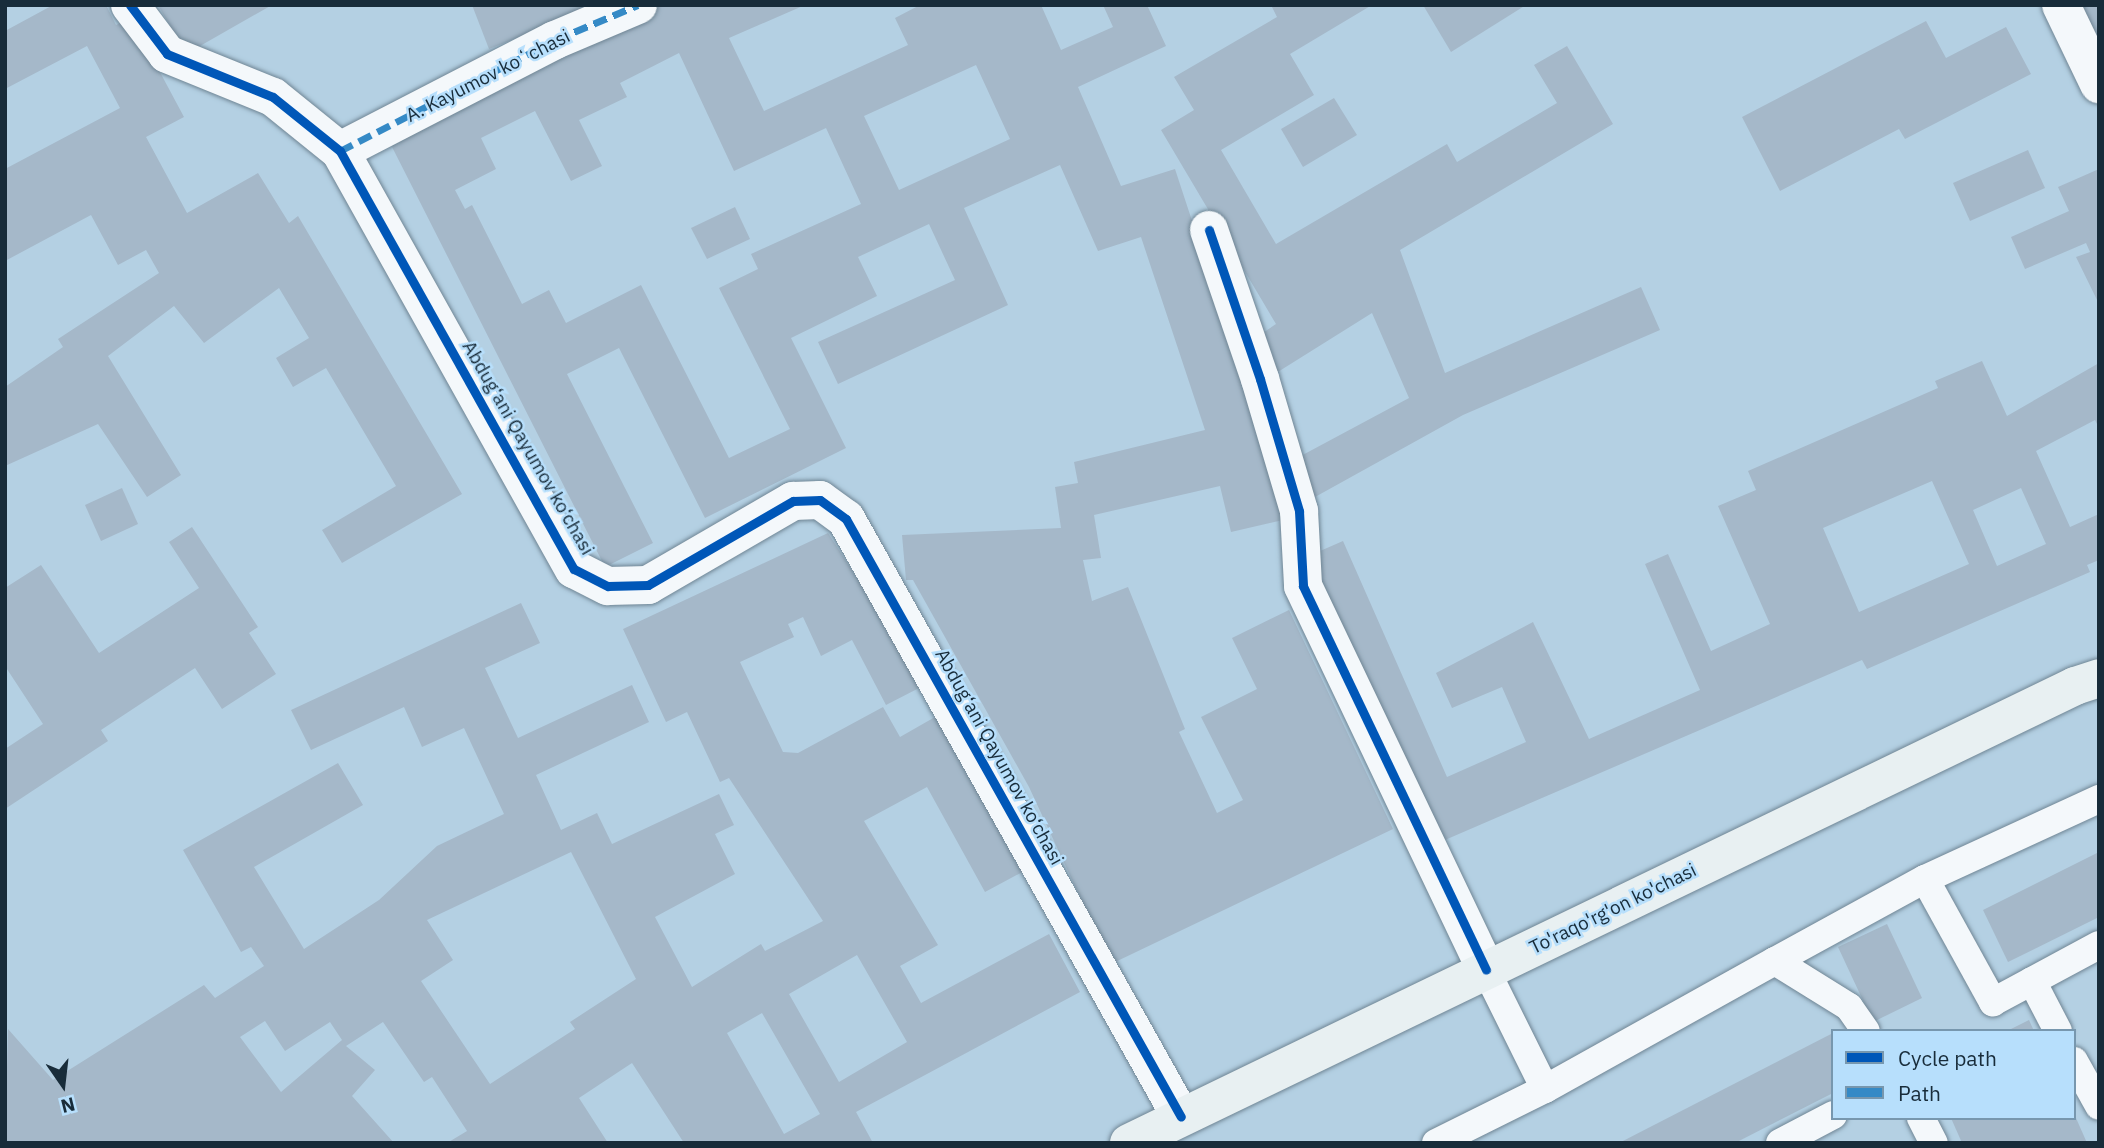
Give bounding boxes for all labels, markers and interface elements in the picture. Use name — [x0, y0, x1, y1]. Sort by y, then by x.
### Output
street label: A. Kayumov koʻchasi — [402, 25, 574, 127]
street label: Abdug‘ani Qayumov ko‘chasi — [457, 337, 599, 559]
street label: Abdug‘ani Qayumov ko‘chasi — [930, 645, 1068, 869]
street label: To'raqo'rg'on ko'chasi — [1526, 859, 1700, 959]
legend — [1831, 1029, 2076, 1120]
text: Cycle path — [1898, 1044, 1997, 1072]
north arrow — [28, 1050, 98, 1120]
text: Path — [1898, 1079, 1941, 1107]
text: N — [59, 1092, 78, 1119]

